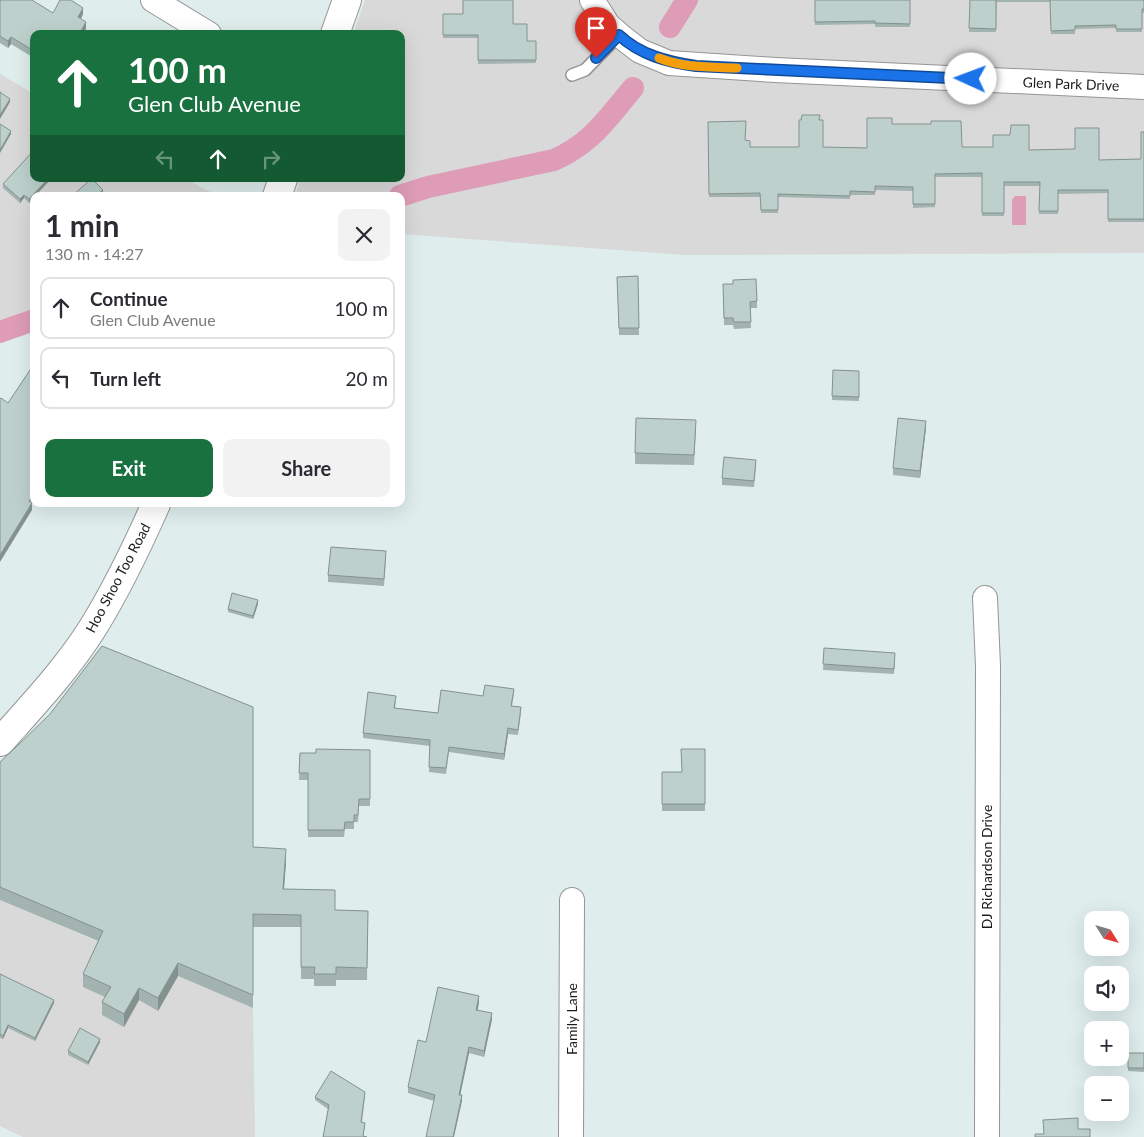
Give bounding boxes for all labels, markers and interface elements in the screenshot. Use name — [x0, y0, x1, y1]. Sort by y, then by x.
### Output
pin — [575, 7, 617, 58]
icon: arrive — [582, 14, 610, 42]
text: 100 m — [128, 48, 227, 90]
icon: ahead — [45, 50, 110, 115]
position arrow — [944, 52, 996, 104]
street label: Glen Park Drive — [1022, 73, 1120, 94]
text: Glen Club Avenue — [128, 90, 301, 117]
icon: left — [151, 145, 179, 173]
icon: ahead — [204, 145, 232, 173]
icon: right — [257, 145, 285, 173]
text: 1 min — [45, 207, 119, 243]
button: close — [338, 209, 390, 261]
text: 130 m · 14:27 — [45, 244, 144, 263]
text: Continue — [90, 287, 168, 310]
icon: ahead — [47, 294, 75, 322]
text: 100 m — [334, 297, 388, 320]
text: Glen Club Avenue — [90, 310, 216, 329]
icon: left — [47, 364, 75, 392]
text: Turn left — [90, 367, 161, 390]
text: 20 m — [345, 367, 388, 390]
button: Exit — [45, 439, 213, 497]
button: Share — [223, 439, 390, 497]
street label: Hoo Shoo Too Road — [82, 520, 154, 635]
street label: DJ Richardson Drive — [978, 805, 995, 929]
north arrow — [1084, 911, 1129, 956]
map controls — [1084, 911, 1129, 1121]
button: sound — [1084, 966, 1129, 1011]
street label: Family Lane — [563, 983, 580, 1055]
button: + — [1084, 1021, 1129, 1066]
button: − — [1084, 1076, 1129, 1121]

